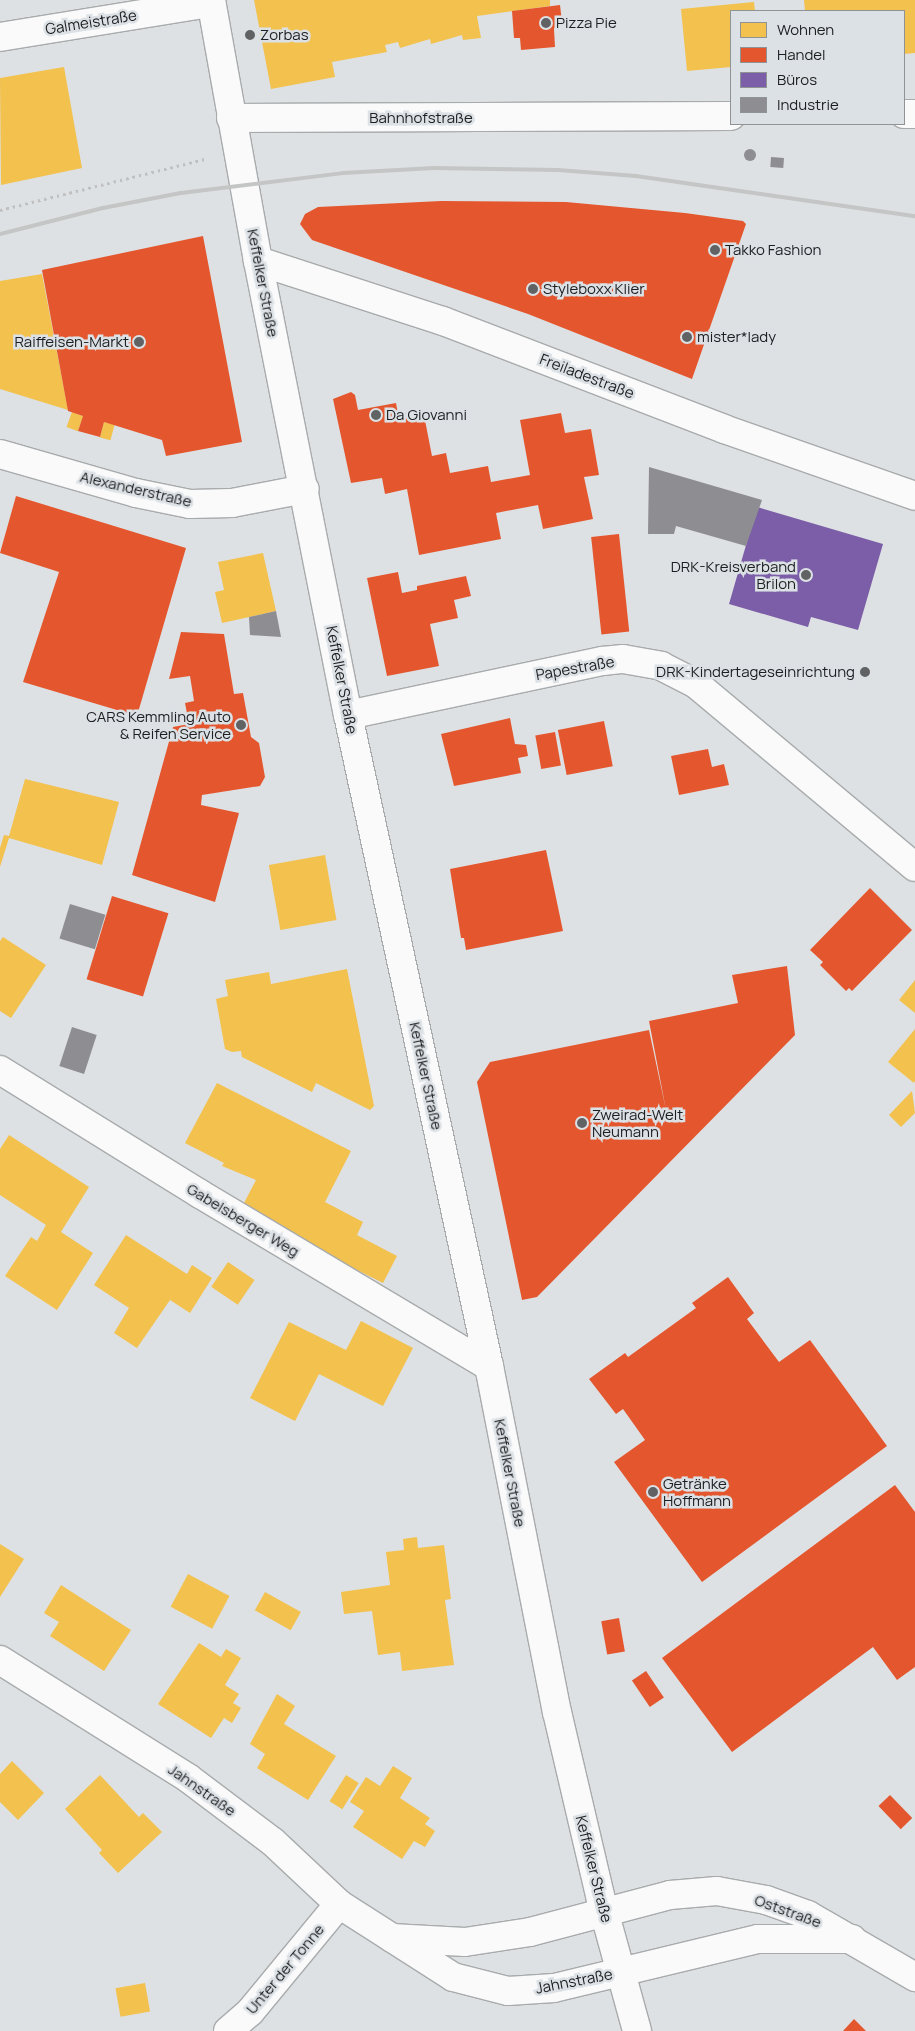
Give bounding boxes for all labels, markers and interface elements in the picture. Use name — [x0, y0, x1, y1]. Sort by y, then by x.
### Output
street label: Galmeistraße — [44, 6, 138, 38]
legend — [730, 10, 905, 125]
place label: Pizza Pie — [556, 14, 617, 32]
marker: Pizza Pie — [540, 17, 552, 29]
text: Wohnen — [777, 19, 834, 40]
place label: Zorbas — [260, 26, 309, 44]
marker: Zorbas — [244, 29, 256, 41]
text: Handel — [777, 44, 826, 65]
text: Büros — [777, 69, 817, 90]
text: Industrie — [777, 94, 839, 115]
street label: Bahnhofstraße — [369, 109, 473, 127]
street label: Keffelker Straße — [244, 227, 282, 339]
place label: Takko Fashion — [725, 241, 821, 259]
marker: Takko Fashion — [709, 244, 721, 256]
place label: Styleboxx Klier — [543, 280, 645, 298]
marker: Styleboxx Klier — [527, 283, 539, 295]
place label: mister*lady — [697, 328, 776, 346]
marker: mister*lady — [681, 331, 693, 343]
place label: Raiffeisen-Markt — [14, 333, 129, 351]
marker: Raiffeisen-Markt — [133, 336, 145, 348]
street label: Freiladestraße — [537, 350, 637, 402]
place label: Da Giovanni — [386, 406, 467, 424]
marker: Da Giovanni — [370, 409, 382, 421]
street label: Alexanderstraße — [78, 467, 194, 511]
place label: DRK-Kreisverband Brilon — [671, 557, 796, 592]
marker: DRK-Kreisverband Brilon — [800, 569, 812, 581]
street label: Keffelker Straße — [323, 624, 361, 736]
street label: Papestraße — [534, 652, 616, 684]
place label: DRK-Kindertageseinrichtung — [656, 663, 855, 681]
marker: DRK-Kindertageseinrichtung — [859, 666, 871, 678]
place label: CARS Kemmling Auto & Reifen Service — [86, 707, 231, 742]
marker: CARS Kemmling Auto & Reifen Service — [235, 719, 247, 731]
street label: Keffelker Straße — [406, 1020, 446, 1132]
place label: Zweirad-Welt Neumann — [592, 1105, 683, 1140]
marker: Zweirad-Welt Neumann — [576, 1117, 588, 1129]
street label: Gabelsberger Weg — [184, 1179, 302, 1261]
street label: Keffelker Straße — [491, 1417, 529, 1529]
place label: Getränke Hoffmann — [663, 1474, 731, 1509]
marker: Getränke Hoffmann — [647, 1486, 659, 1498]
street label: Jahnstraße — [165, 1760, 239, 1820]
street label: Keffelker Straße — [572, 1814, 616, 1924]
street label: Oststraße — [752, 1891, 824, 1931]
street label: Unter der Tonne — [242, 1920, 328, 2018]
street label: Jahnstraße — [534, 1965, 614, 1997]

